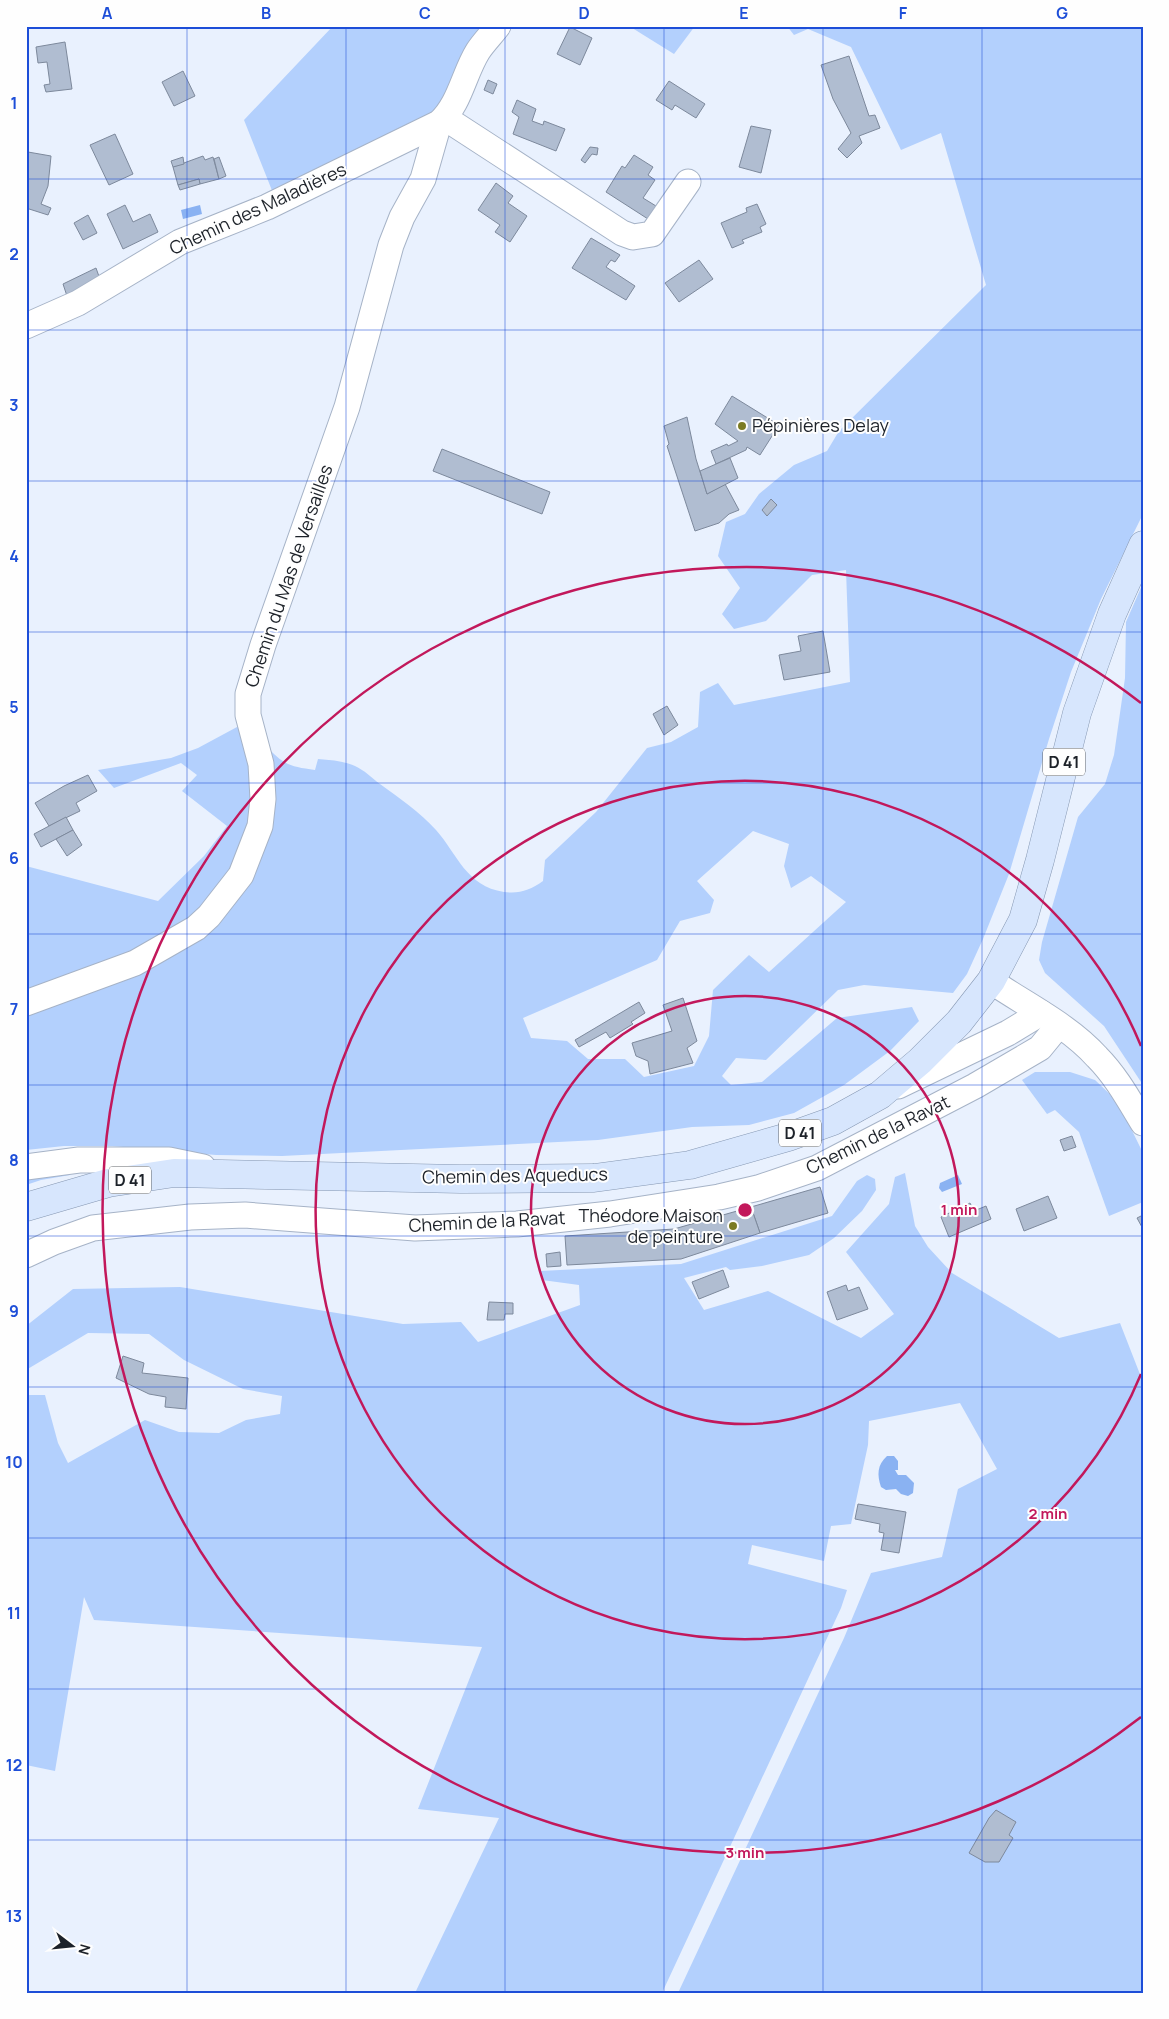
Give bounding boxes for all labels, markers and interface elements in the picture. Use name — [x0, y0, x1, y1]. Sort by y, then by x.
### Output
text: A — [102, 2, 113, 24]
text: B — [261, 2, 271, 24]
text: C — [419, 2, 431, 24]
text: D — [578, 2, 590, 24]
text: E — [739, 2, 749, 24]
text: F — [899, 2, 908, 24]
text: G — [1056, 2, 1068, 24]
text: 1 — [10, 92, 18, 114]
street label: Chemin des Maladières — [165, 156, 350, 260]
text: 2 — [9, 243, 19, 265]
text: 3 — [9, 394, 19, 416]
place label: Pépinières Delay — [752, 413, 890, 437]
marker: Pépinières Delay — [736, 420, 748, 432]
street label: Chemin du Mas de Versailles — [239, 461, 337, 690]
text: 4 — [9, 545, 19, 567]
text: 5 — [9, 696, 19, 718]
road number: D 41 — [1043, 749, 1085, 776]
text: 6 — [9, 847, 19, 869]
text: 7 — [10, 998, 18, 1020]
street label: Chemin de la Ravat — [802, 1089, 953, 1179]
road number: D 41 — [779, 1120, 821, 1146]
text: 8 — [9, 1149, 19, 1171]
street label: Chemin des Aqueducs — [422, 1161, 608, 1189]
road number: D 41 — [109, 1166, 151, 1194]
text: 1 min — [941, 1199, 977, 1220]
centre of rings — [736, 1201, 754, 1219]
place label: Théodore Maison de peinture — [579, 1203, 723, 1248]
street label: Chemin de la Ravat — [408, 1205, 566, 1237]
marker: Théodore Maison de peinture — [727, 1220, 739, 1232]
text: 9 — [9, 1300, 19, 1322]
text: 10 — [5, 1451, 23, 1473]
text: 2 min — [1028, 1503, 1068, 1524]
text: 11 — [7, 1602, 21, 1624]
text: 12 — [6, 1754, 22, 1776]
text: 3 min — [726, 1842, 764, 1863]
text: 13 — [6, 1905, 22, 1927]
north arrow — [48, 1922, 98, 1972]
text: N — [74, 1942, 95, 1957]

